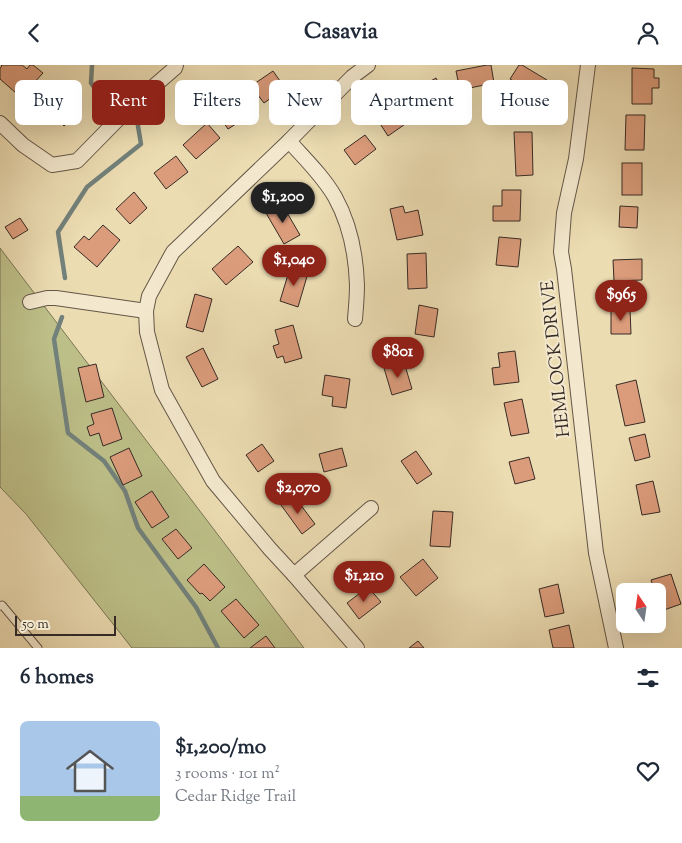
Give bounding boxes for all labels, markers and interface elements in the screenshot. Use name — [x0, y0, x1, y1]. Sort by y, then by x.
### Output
text: Casavia — [304, 17, 378, 49]
icon: back — [20, 19, 48, 47]
icon: person — [634, 19, 662, 47]
chip: Buy — [15, 80, 82, 125]
chip: Rent — [92, 80, 165, 125]
chip: Filters — [175, 80, 259, 125]
chip: New — [269, 80, 341, 125]
chip: Apartment — [351, 80, 472, 125]
chip: House — [482, 80, 568, 125]
pin: $1,200 — [242, 181, 324, 224]
text: $1,200 — [262, 186, 304, 209]
pin: $1,040 — [253, 245, 335, 287]
text: $1,040 — [273, 249, 315, 272]
street label: HEMLOCK DRIVE — [536, 279, 578, 439]
pin: $965 — [591, 279, 651, 322]
text: $965 — [606, 284, 636, 307]
pin: $801 — [368, 337, 428, 379]
text: $801 — [383, 341, 413, 364]
pin: $2,070 — [257, 473, 339, 515]
text: $2,070 — [276, 477, 320, 500]
pin: $1,210 — [323, 561, 405, 603]
text: $1,210 — [344, 565, 384, 588]
north arrow — [616, 583, 666, 633]
map controls — [616, 583, 666, 633]
scale bar — [15, 613, 116, 636]
text: 50 m — [22, 615, 49, 635]
text: 6 homes — [20, 663, 94, 693]
icon: filters — [634, 664, 662, 692]
text: $1,200/mo — [175, 733, 266, 763]
icon: home — [60, 741, 120, 801]
icon: heart — [634, 757, 662, 785]
text: 3 rooms · 101 m² — [175, 763, 280, 786]
text: Cedar Ridge Trail — [175, 786, 296, 809]

